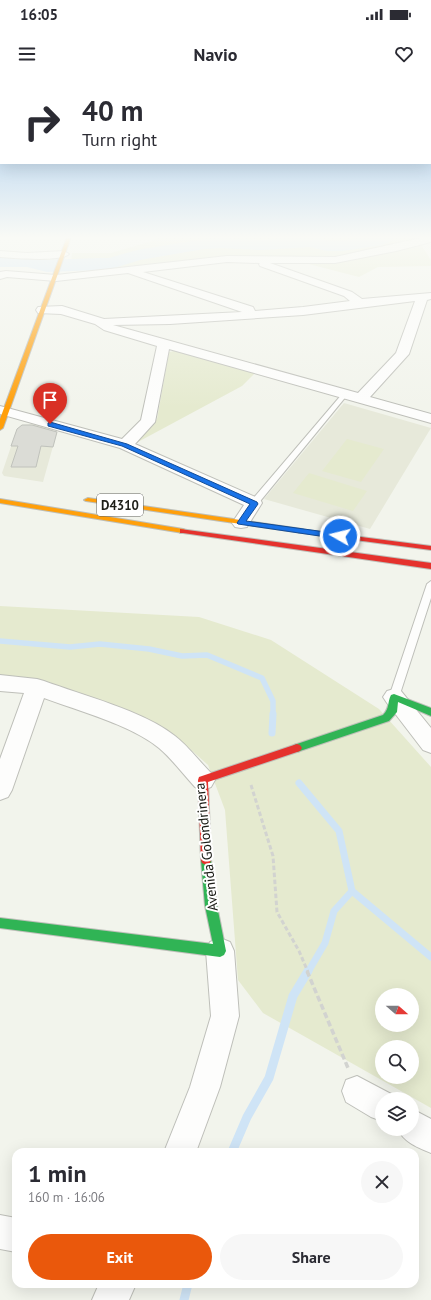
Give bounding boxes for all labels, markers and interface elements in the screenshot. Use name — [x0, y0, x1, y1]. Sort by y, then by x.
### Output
text: 16:05 — [20, 5, 58, 24]
icon: menu — [16, 43, 38, 65]
text: Navio — [194, 43, 237, 66]
icon: heart — [393, 43, 415, 65]
text: 40 m — [82, 92, 143, 129]
icon: right — [16, 96, 68, 148]
text: Turn right — [82, 128, 157, 151]
pin — [33, 383, 67, 424]
icon: arrive — [39, 389, 61, 411]
road number: D4310 — [97, 494, 143, 516]
position arrow — [319, 515, 361, 557]
street label: Avenida Golondrinera — [190, 782, 222, 912]
north arrow — [375, 988, 419, 1032]
map controls — [375, 988, 419, 1136]
button: search — [375, 1040, 419, 1084]
button: layers — [375, 1092, 419, 1136]
text: 1 min — [28, 1158, 87, 1189]
button: close — [361, 1161, 403, 1203]
text: 160 m · 16:06 — [28, 1189, 105, 1206]
button: Exit — [28, 1234, 212, 1280]
button: Share — [220, 1234, 403, 1280]

